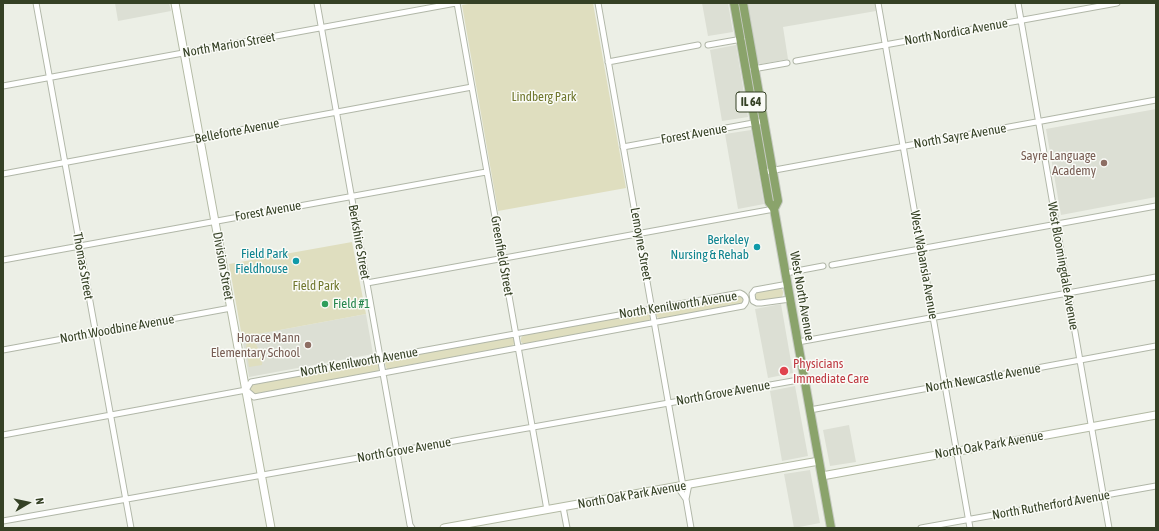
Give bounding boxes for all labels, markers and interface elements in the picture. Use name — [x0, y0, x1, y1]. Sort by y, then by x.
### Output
street label: North Nordica Avenue — [903, 15, 1009, 49]
street label: North Marion Street — [182, 29, 276, 61]
park label: Lindberg Park — [511, 89, 577, 105]
road number: IL 64 — [736, 92, 766, 112]
street label: Belleforte Avenue — [194, 115, 280, 147]
street label: North Sayre Avenue — [913, 120, 1007, 152]
street label: Forest Avenue — [660, 121, 728, 147]
place label: Sayre Language Academy — [1021, 148, 1096, 179]
marker: Sayre Language Academy — [1099, 158, 1109, 168]
street label: Forest Avenue — [234, 198, 302, 224]
street label: West Bloomingdale Avenue — [1044, 201, 1082, 331]
street label: Berkshire Street — [345, 203, 373, 281]
street label: Lemoyne Street — [627, 206, 655, 282]
street label: West Wabansia Avenue — [907, 209, 941, 321]
street label: Greenfield Street — [487, 215, 517, 297]
street label: Thomas Street — [69, 231, 97, 301]
street label: Division Street — [209, 231, 237, 301]
place label: Berkeley Nursing & Rehab — [671, 232, 749, 263]
marker: Berkeley Nursing & Rehab — [752, 242, 762, 252]
place label: Field Park Fieldhouse — [235, 246, 288, 277]
street label: West North Avenue — [786, 250, 818, 342]
marker: Field Park Fieldhouse — [291, 256, 301, 266]
park label: Field Park — [292, 278, 340, 294]
street label: North Kenilworth Avenue — [618, 288, 738, 322]
place label: Field #1 — [333, 296, 370, 312]
marker: Field #1 — [320, 299, 330, 309]
street label: North Woodbine Avenue — [59, 311, 175, 347]
place label: Horace Mann Elementary School — [211, 330, 300, 361]
marker: Horace Mann Elementary School — [303, 340, 313, 350]
street label: North Kenilworth Avenue — [299, 344, 419, 380]
place label: Physicians Immediate Care — [793, 356, 869, 387]
street label: North Newcastle Avenue — [924, 360, 1042, 396]
marker: Physicians Immediate Care — [778, 365, 790, 377]
street label: North Grove Avenue — [675, 377, 771, 409]
street label: North Oak Park Avenue — [934, 428, 1044, 462]
street label: North Grove Avenue — [356, 434, 452, 466]
street label: North Oak Park Avenue — [577, 478, 687, 512]
north arrow — [8, 483, 48, 523]
street label: North Rutherford Avenue — [991, 487, 1111, 523]
text: N — [33, 497, 46, 505]

